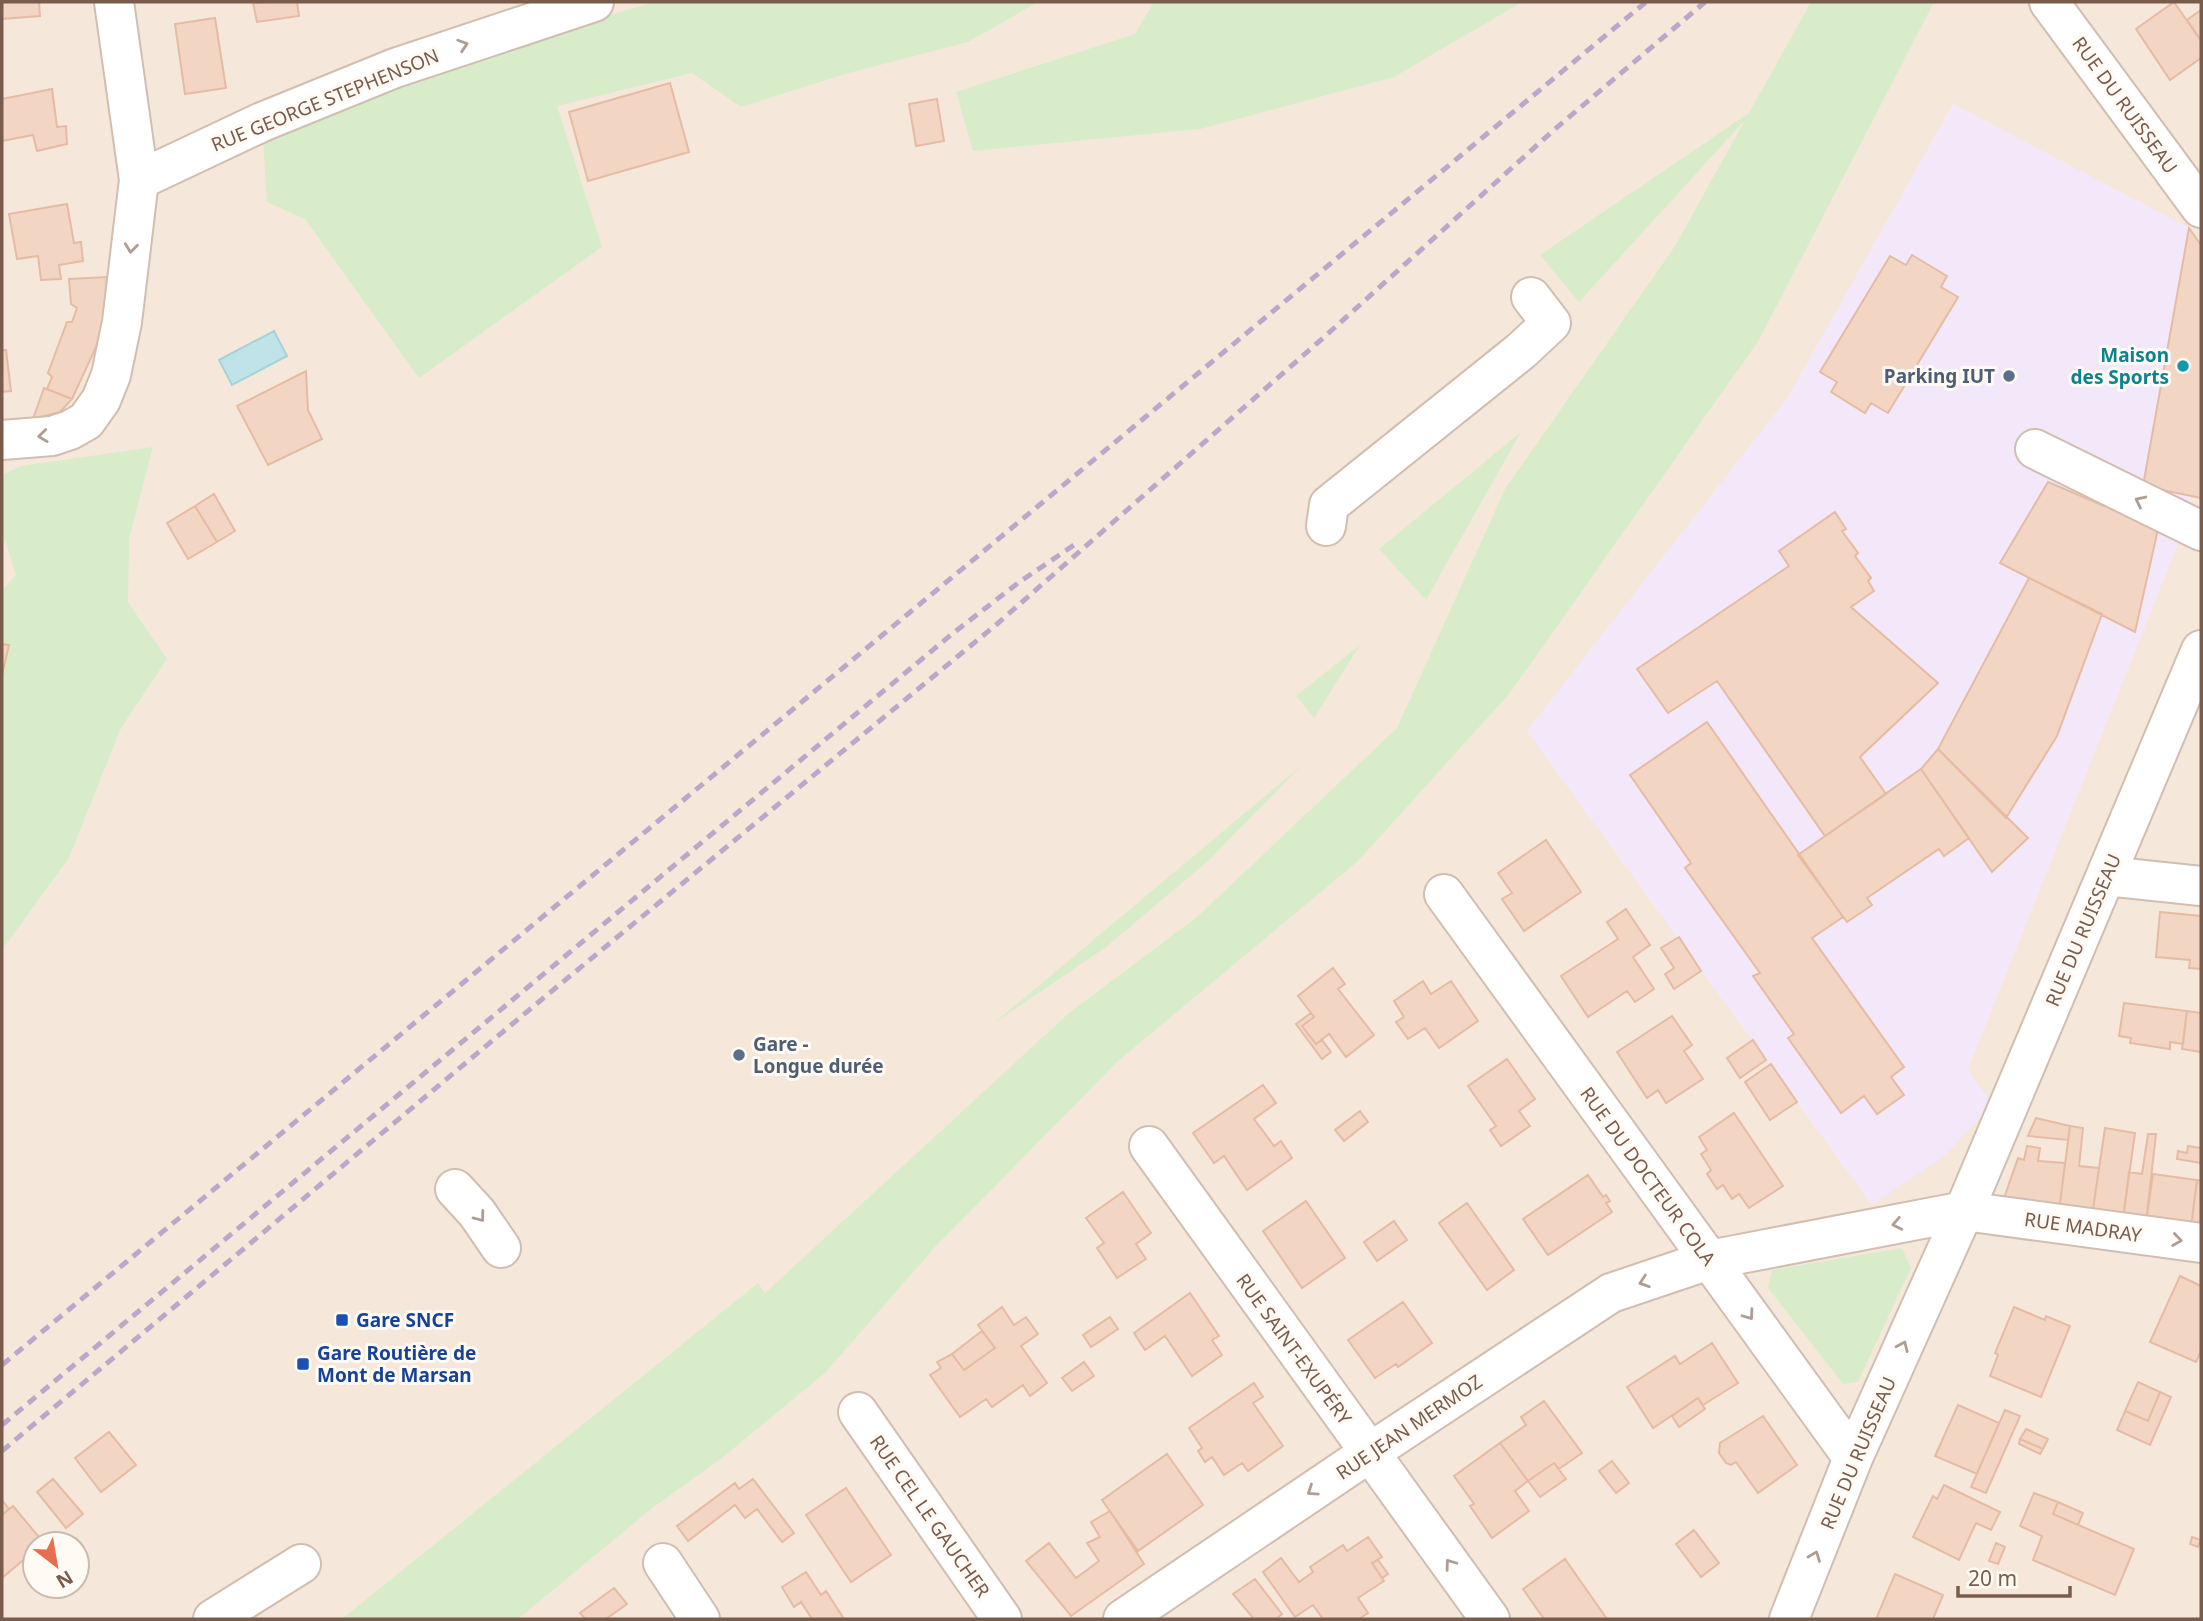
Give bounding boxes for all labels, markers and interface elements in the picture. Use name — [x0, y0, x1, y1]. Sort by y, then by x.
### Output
street label: RUE DU RUISSEAU — [2066, 31, 2184, 179]
one-way arrow — [456, 39, 469, 53]
street label: RUE GEORGE STEPHENSON — [207, 42, 443, 158]
one-way arrow — [123, 242, 138, 254]
place label: Maison des Sports — [2071, 342, 2169, 390]
marker: Maison des Sports — [2175, 358, 2191, 374]
place label: Parking IUT — [1884, 363, 1995, 389]
marker: Parking IUT — [2001, 368, 2017, 384]
one-way arrow — [37, 429, 49, 444]
one-way arrow — [2135, 495, 2147, 509]
street label: RUE DU RUISSEAU — [2039, 850, 2127, 1010]
place label: Gare - Longue durée — [753, 1031, 884, 1079]
marker: Gare - Longue durée — [731, 1047, 747, 1063]
street label: RUE DU DOCTEUR COLA — [1574, 1081, 1722, 1271]
street label: RUE MADRAY — [2023, 1206, 2143, 1248]
one-way arrow — [471, 1209, 484, 1222]
one-way arrow — [1891, 1216, 1903, 1231]
one-way arrow — [2172, 1232, 2183, 1247]
street label: RUE SAINT-EXUPÉRY — [1230, 1268, 1358, 1430]
one-way arrow — [1639, 1274, 1651, 1288]
place label: Gare SNCF — [356, 1307, 454, 1333]
one-way arrow — [1741, 1307, 1753, 1320]
marker: Gare SNCF — [334, 1312, 350, 1328]
place label: Gare Routière de Mont de Marsan — [317, 1340, 476, 1388]
one-way arrow — [1895, 1341, 1909, 1354]
marker: Gare Routière de Mont de Marsan — [295, 1356, 311, 1372]
street label: RUE JEAN MERMOZ — [1331, 1368, 1487, 1486]
street label: RUE DU RUISSEAU — [1814, 1373, 1902, 1533]
street label: RUE CEL LE GAUCHER — [864, 1430, 996, 1602]
one-way arrow — [1307, 1483, 1320, 1495]
north arrow — [21, 1530, 91, 1600]
one-way arrow — [1806, 1550, 1820, 1562]
scale bar — [1958, 1554, 2070, 1598]
one-way arrow — [1445, 1559, 1458, 1572]
text: N — [51, 1564, 78, 1595]
text: 20 m — [1968, 1564, 2017, 1592]

